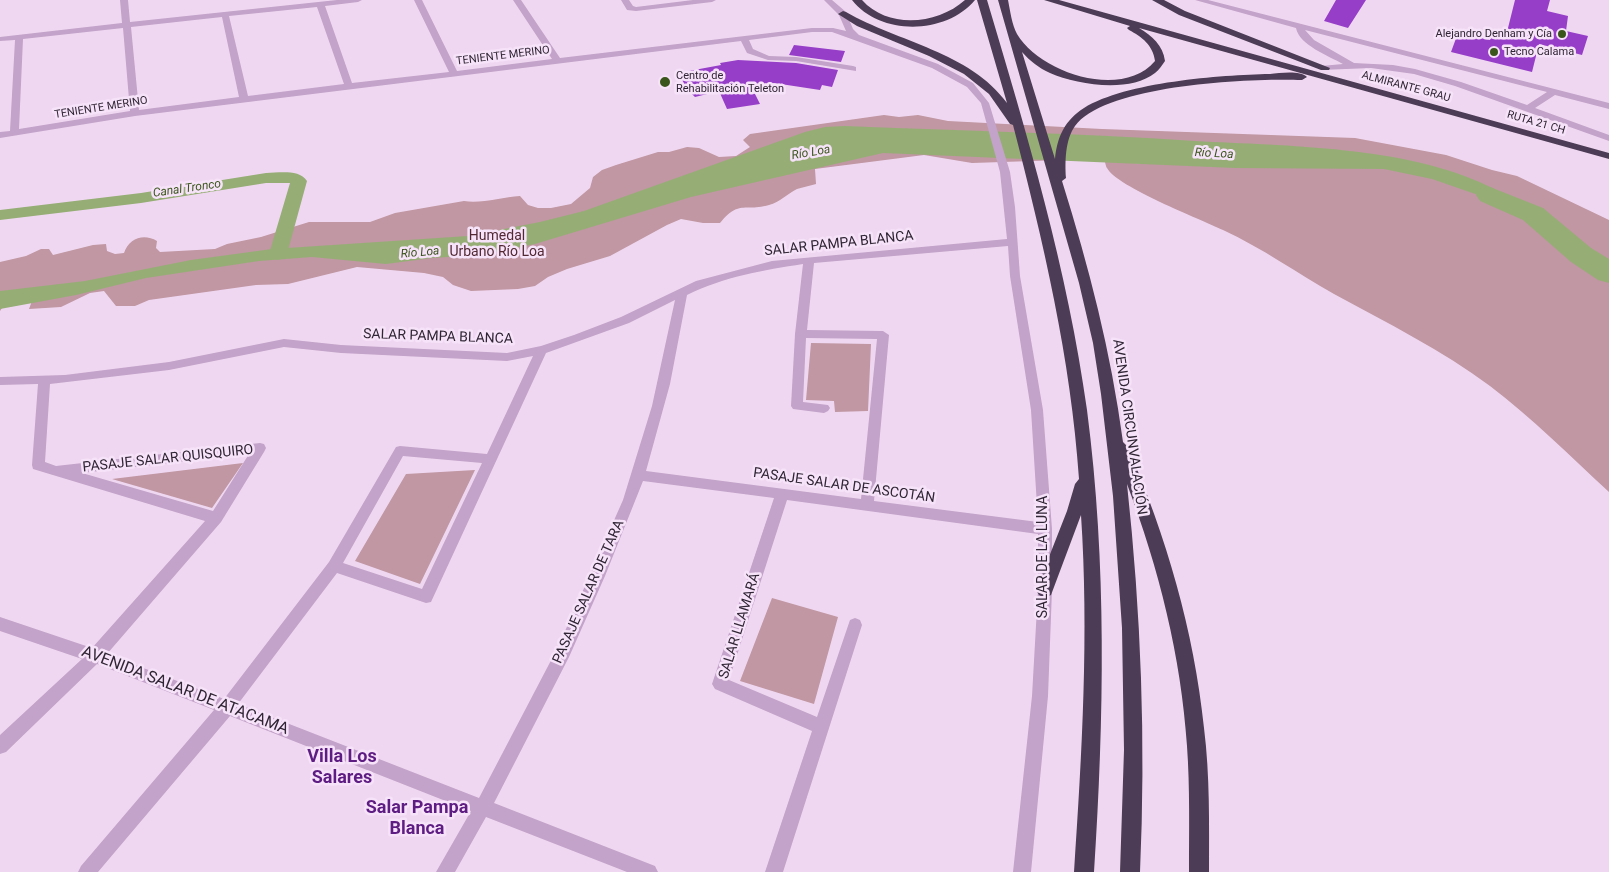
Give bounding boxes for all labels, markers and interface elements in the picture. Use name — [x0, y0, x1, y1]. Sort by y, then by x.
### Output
place label: Alejandro Denham y Cía — [1435, 27, 1552, 41]
marker: Alejandro Denham y Cía — [1556, 28, 1568, 40]
street label: TENIENTE MERINO — [455, 44, 551, 68]
place label: Tecno Calama — [1504, 45, 1574, 59]
marker: Tecno Calama — [1488, 46, 1500, 58]
place label: Centro de Rehabilitación Teleton — [676, 69, 784, 95]
street label: ALMIRANTE GRAU — [1360, 69, 1452, 105]
marker: Centro de Rehabilitación Teleton — [658, 75, 672, 89]
street label: TENIENTE MERINO — [53, 94, 149, 122]
street label: RUTA 21 CH — [1505, 108, 1567, 138]
water label: Río Loa — [791, 143, 831, 163]
water label: Río Loa — [1194, 146, 1234, 162]
water label: Canal Tronco — [152, 177, 222, 201]
park label: Humedal Urbano Río Loa — [449, 228, 545, 260]
street label: SALAR PAMPA BLANCA — [764, 228, 914, 260]
water label: Río Loa — [400, 244, 440, 262]
street label: SALAR PAMPA BLANCA — [363, 326, 513, 348]
street label: AVENIDA CIRCUNVALACIÓN — [1108, 338, 1150, 516]
street label: PASAJE SALAR QUISQUIRO — [82, 442, 254, 476]
street label: PASAJE SALAR DE ASCOTÁN — [752, 465, 936, 507]
street label: SALAR DE LA LUNA — [1035, 496, 1051, 618]
street label: PASAJE SALAR DE TARA — [550, 518, 628, 666]
street label: SALAR LLAMARÁ — [716, 571, 764, 681]
street label: AVENIDA SALAR DE ATACAMA — [79, 643, 291, 739]
district label: Villa Los Salares — [307, 746, 377, 789]
district label: Salar Pampa Blanca — [366, 797, 468, 840]

